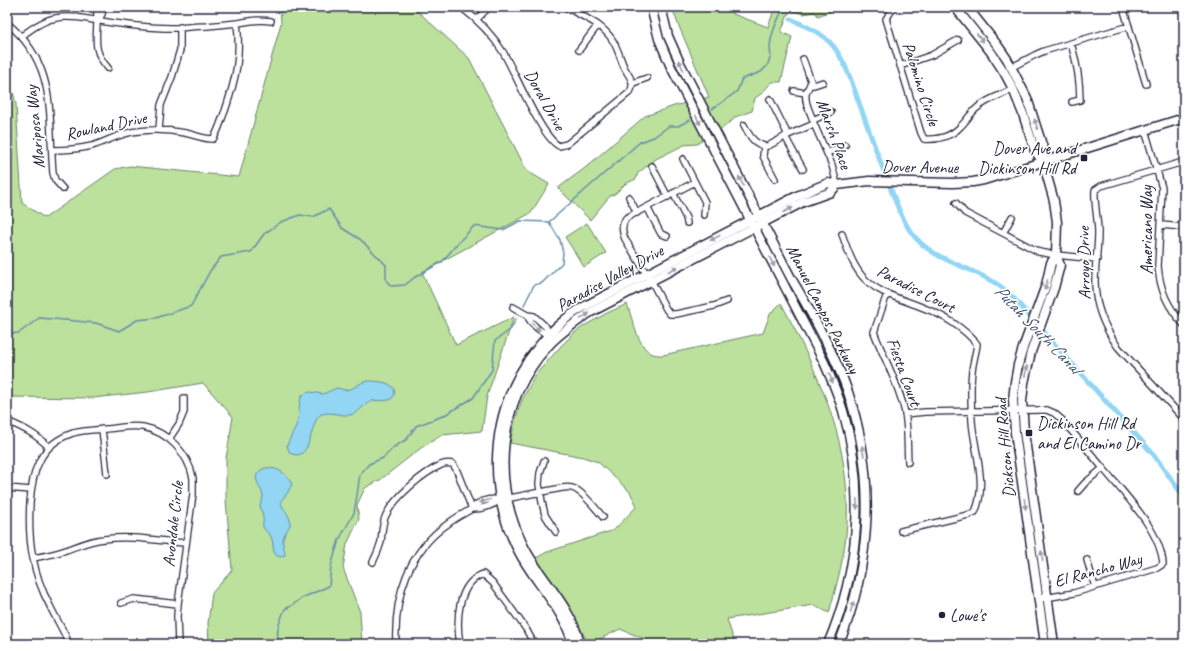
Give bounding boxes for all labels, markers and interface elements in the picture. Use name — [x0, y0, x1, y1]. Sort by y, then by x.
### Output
one-way arrow — [975, 32, 984, 43]
street label: Palomino Circle — [898, 40, 945, 130]
one-way arrow — [678, 60, 684, 71]
street label: Doral Drive — [520, 66, 571, 135]
street label: Mariposa Way — [20, 83, 50, 170]
street label: Marsh Place — [812, 96, 857, 173]
street label: Rowland Drive — [64, 107, 150, 145]
one-way arrow — [695, 114, 701, 126]
one-way arrow — [1033, 118, 1039, 130]
place label: Dover Ave and Dickinson Hill Rd — [978, 138, 1079, 179]
marker: Dover Ave and Dickinson Hill Rd — [1079, 153, 1089, 163]
street label: Dover Avenue — [882, 156, 960, 178]
one-way arrow — [738, 175, 744, 187]
street label: Americano Way — [1136, 184, 1157, 274]
one-way arrow — [783, 207, 794, 213]
street label: Arroyo Drive — [1073, 225, 1095, 300]
one-way arrow — [709, 235, 721, 241]
street label: Paradise Valley Drive — [553, 239, 668, 316]
street label: Manuel Campos Parkway — [781, 241, 865, 378]
one-way arrow — [769, 256, 775, 268]
street label: Paradise Court — [873, 260, 961, 319]
one-way arrow — [668, 266, 679, 272]
water label: Putah South Canal — [990, 280, 1090, 382]
one-way arrow — [1043, 280, 1049, 292]
one-way arrow — [580, 312, 591, 320]
one-way arrow — [531, 323, 541, 332]
street label: Fiesta Court — [882, 335, 927, 411]
one-way arrow — [1023, 365, 1029, 377]
one-way arrow — [828, 372, 834, 384]
street label: Dickson Hill Road — [990, 395, 1020, 499]
place label: Dickinson Hill Rd and El Camino Dr — [1037, 413, 1143, 454]
marker: Dickinson Hill Rd and El Camino Dr — [1024, 428, 1034, 438]
one-way arrow — [859, 445, 865, 457]
street label: Avondale Circle — [158, 479, 188, 568]
one-way arrow — [479, 498, 491, 504]
one-way arrow — [854, 498, 860, 511]
one-way arrow — [1022, 498, 1028, 510]
street label: El Rancho Way — [1052, 548, 1145, 592]
one-way arrow — [1039, 550, 1045, 562]
one-way arrow — [849, 601, 855, 613]
place label: Lowe's — [950, 605, 987, 626]
marker: Lowe's — [937, 610, 947, 620]

